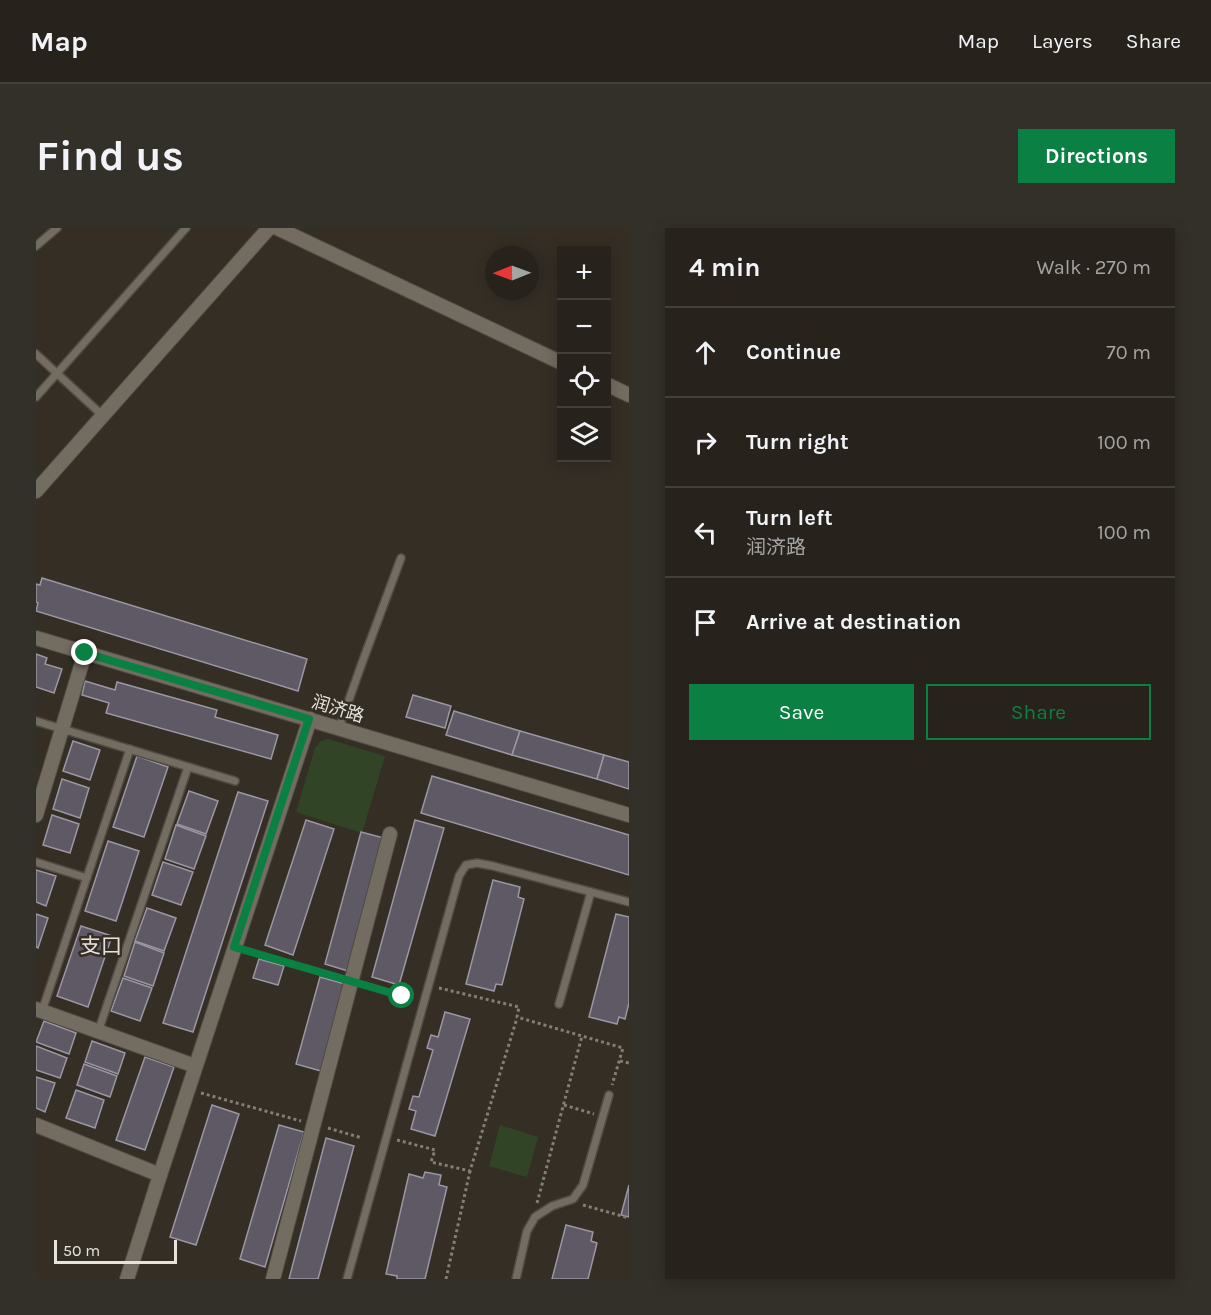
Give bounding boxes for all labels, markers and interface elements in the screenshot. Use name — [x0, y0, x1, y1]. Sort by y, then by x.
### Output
text: Map — [30, 25, 88, 58]
text: Map — [957, 29, 999, 53]
text: Layers — [1032, 29, 1093, 53]
text: Share — [1126, 29, 1181, 53]
button: Directions — [1018, 129, 1175, 183]
text: Find us — [36, 131, 184, 181]
north arrow — [485, 246, 539, 300]
map controls — [557, 246, 611, 462]
button: + — [557, 246, 611, 300]
text: 4 min — [689, 252, 760, 283]
text: Walk · 270 m — [1037, 256, 1151, 279]
button: − — [557, 300, 611, 354]
icon: ahead — [689, 336, 722, 369]
text: Continue — [746, 339, 841, 365]
text: 70 m — [1106, 341, 1151, 364]
button: locate — [557, 354, 611, 408]
button: layers — [557, 408, 611, 462]
icon: right — [689, 426, 722, 459]
text: Turn right — [746, 429, 849, 455]
text: 100 m — [1097, 431, 1151, 454]
text: Turn left — [746, 505, 833, 531]
icon: left — [689, 516, 722, 549]
text: 100 m — [1097, 521, 1151, 544]
text: 润济路 — [746, 536, 806, 559]
icon: arrive — [689, 606, 722, 639]
text: Arrive at destination — [746, 609, 961, 635]
route end — [71, 639, 97, 665]
button: Save — [689, 684, 914, 740]
button: Share — [926, 684, 1151, 740]
street label: 润济路 — [309, 691, 367, 727]
district label: 支口 — [80, 934, 122, 958]
route start — [388, 982, 414, 1008]
scale bar — [54, 1237, 177, 1264]
text: 50 m — [63, 1241, 100, 1260]

